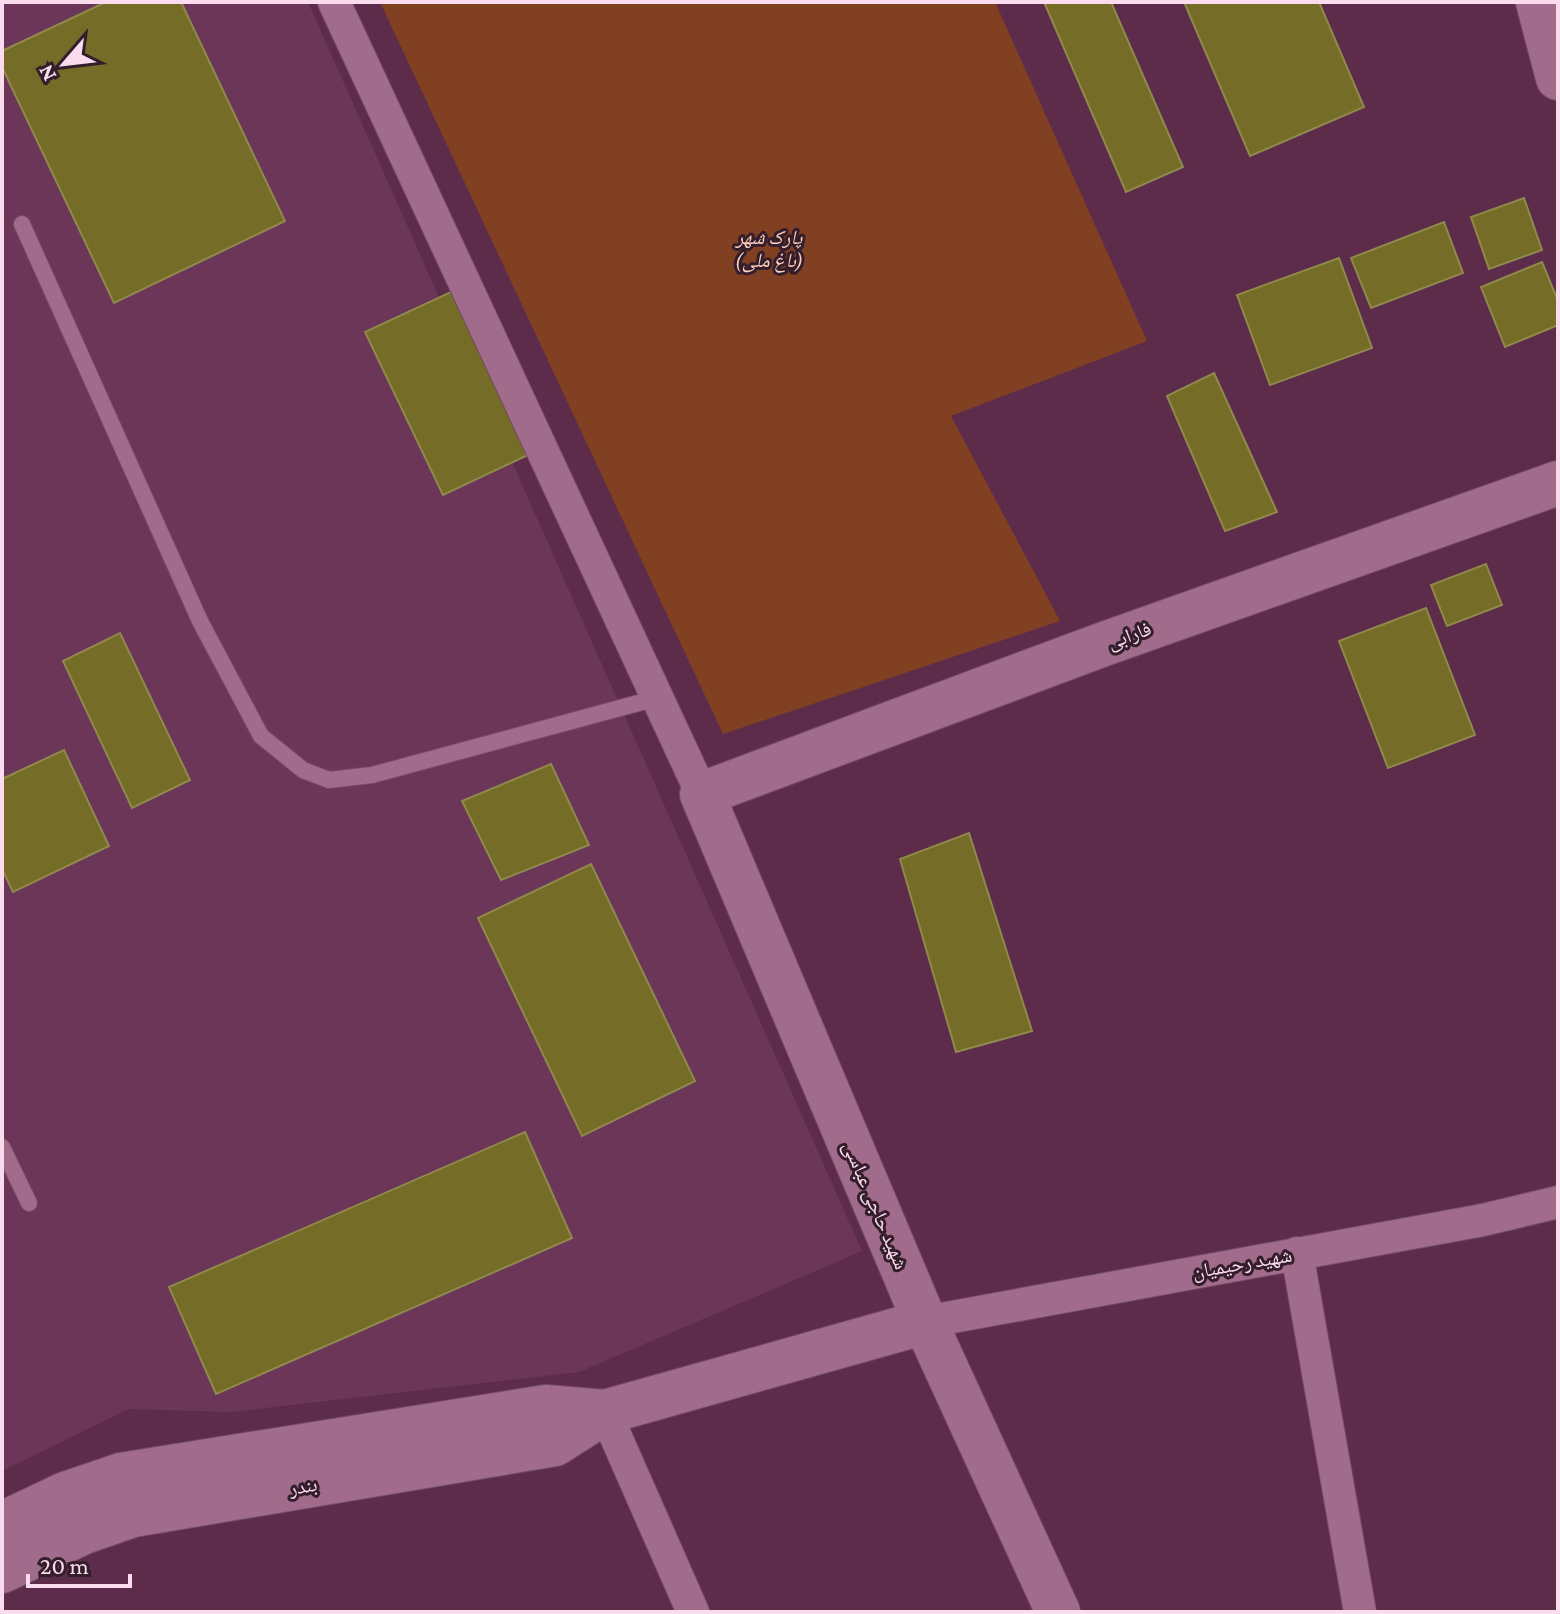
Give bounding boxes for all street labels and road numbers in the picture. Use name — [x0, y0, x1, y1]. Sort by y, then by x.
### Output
street label: فارابی — [1104, 617, 1154, 654]
street label: شهید حاجی عباسی — [838, 1138, 913, 1273]
street label: شهید رحیمیان — [1190, 1243, 1294, 1284]
street label: بندر — [286, 1473, 319, 1500]

